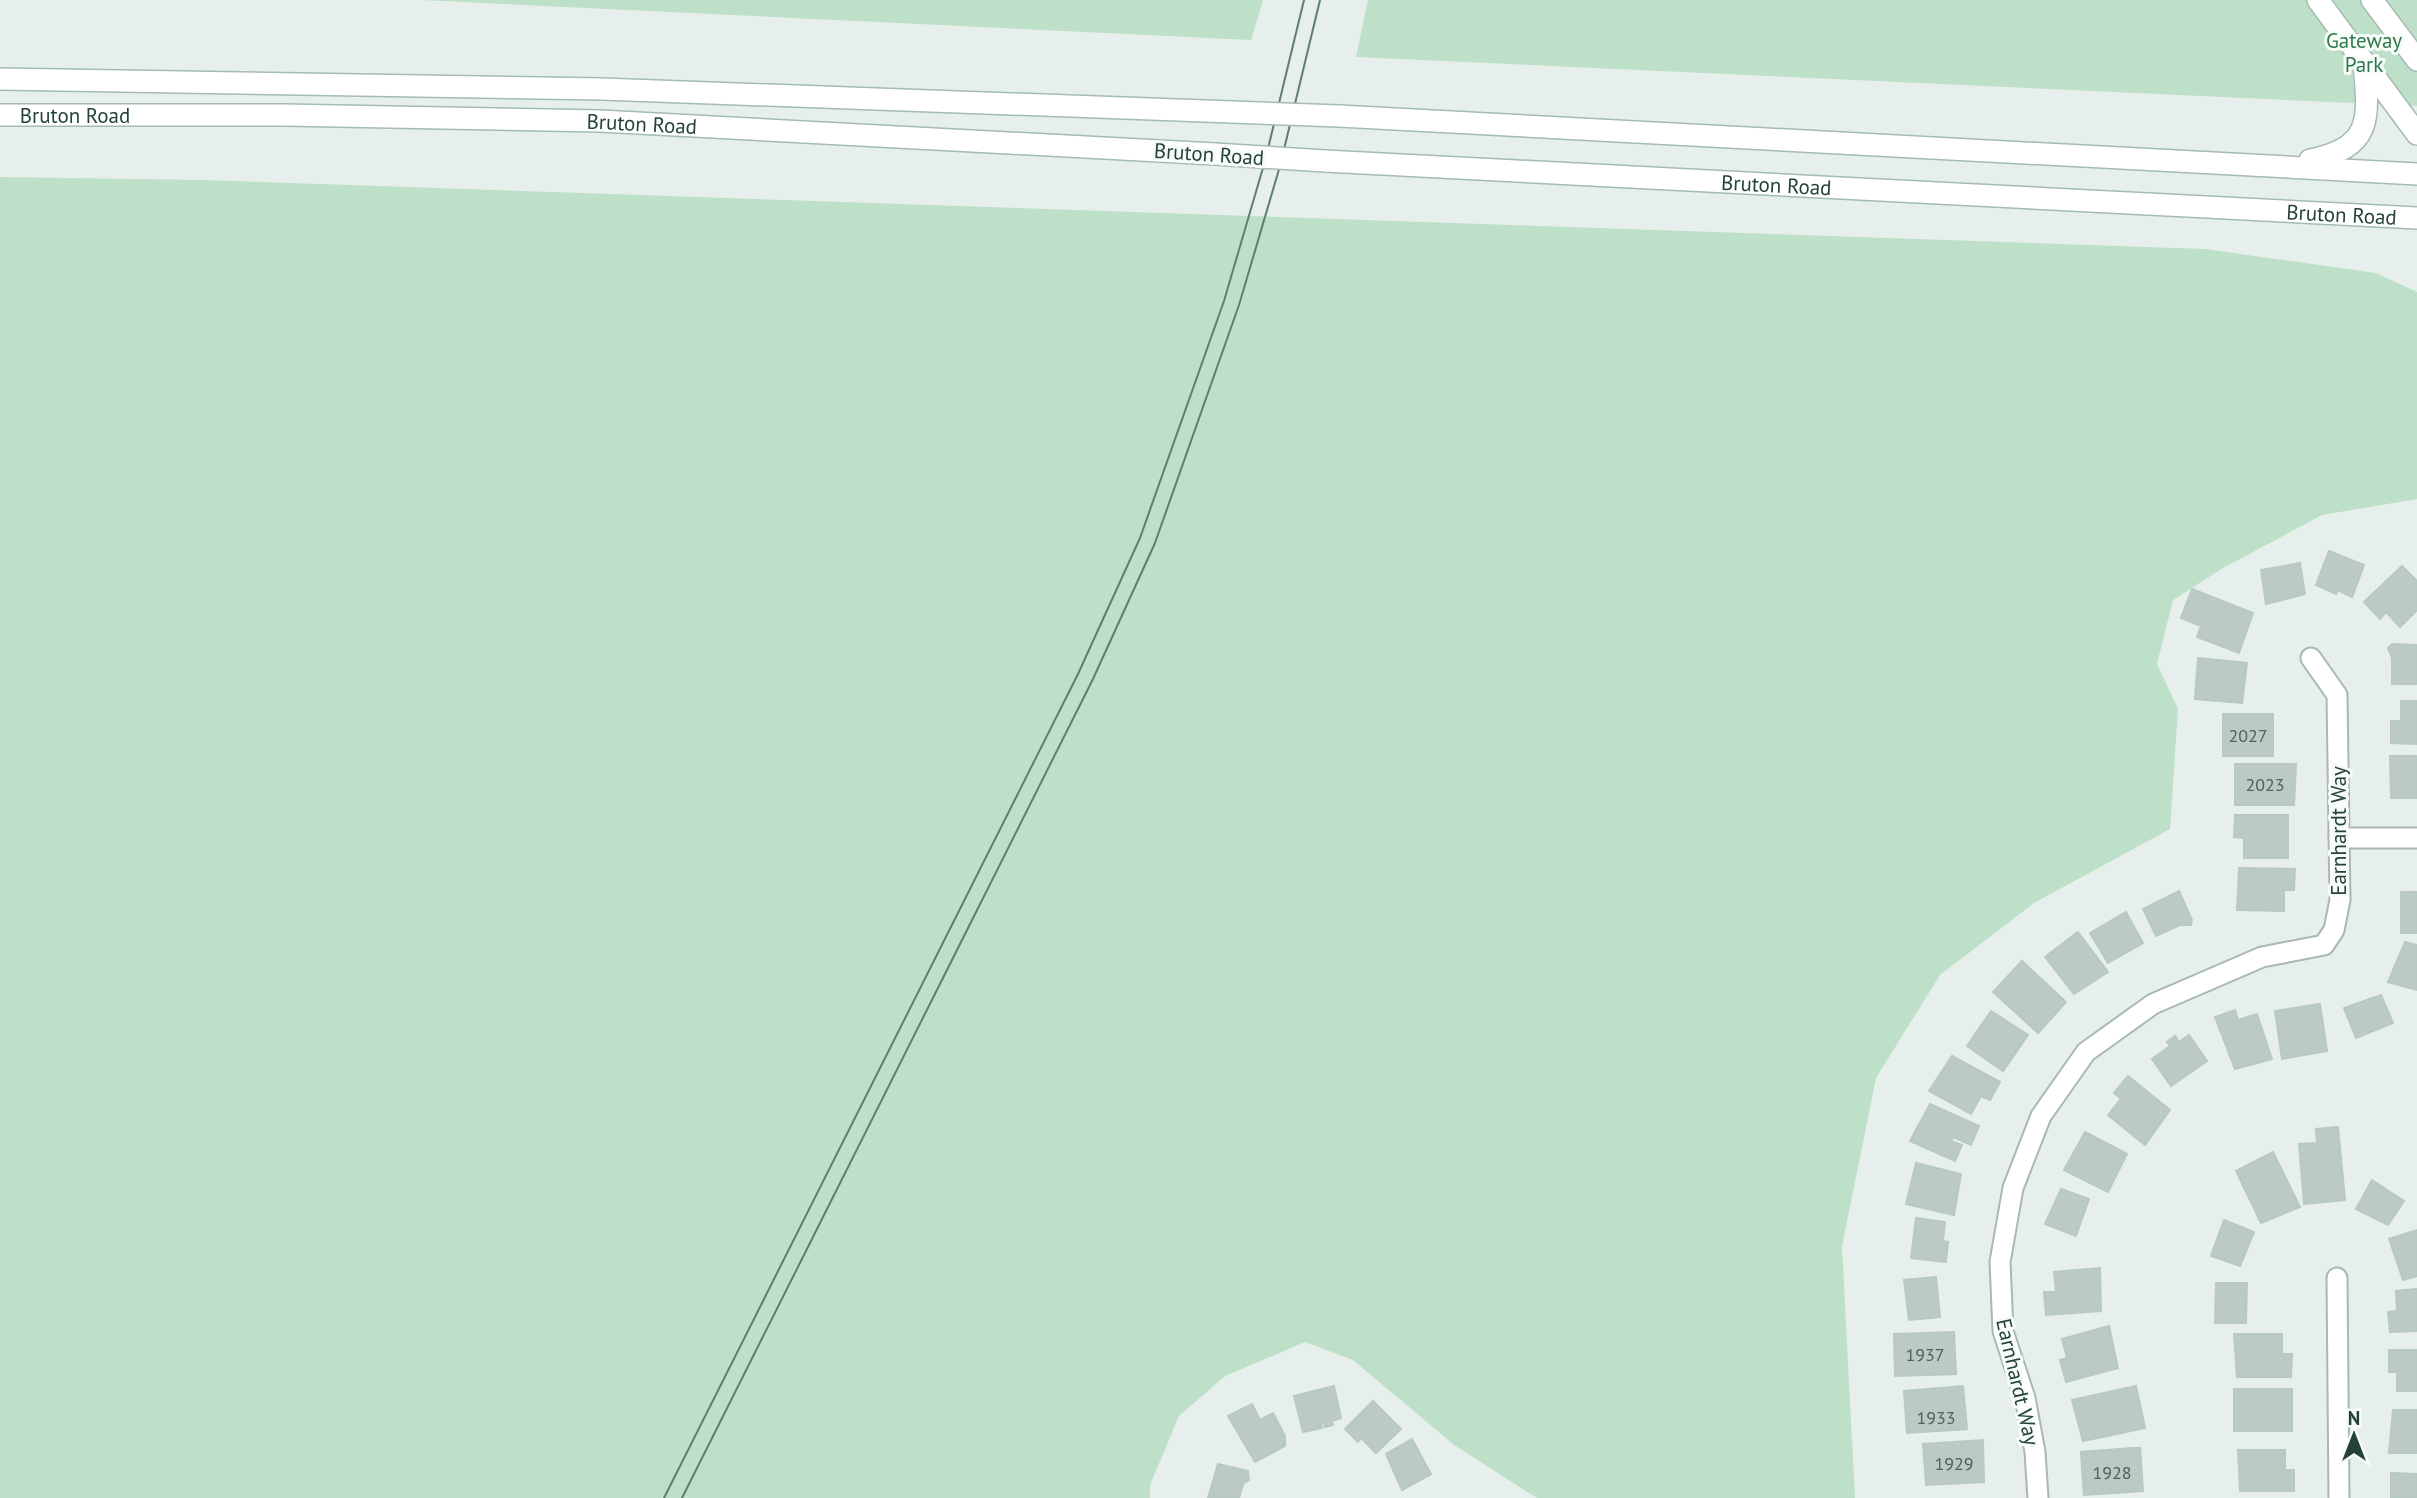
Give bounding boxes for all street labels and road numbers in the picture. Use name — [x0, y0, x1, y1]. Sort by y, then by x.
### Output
street label: Bruton Road — [20, 102, 130, 129]
street label: Bruton Road — [586, 107, 698, 140]
street label: Bruton Road — [1153, 137, 1265, 171]
street label: Bruton Road — [1721, 168, 1832, 201]
street label: Bruton Road — [2286, 198, 2397, 230]
street label: Earnhardt Way — [2325, 766, 2352, 896]
street label: Earnhardt Way — [1990, 1316, 2046, 1448]

